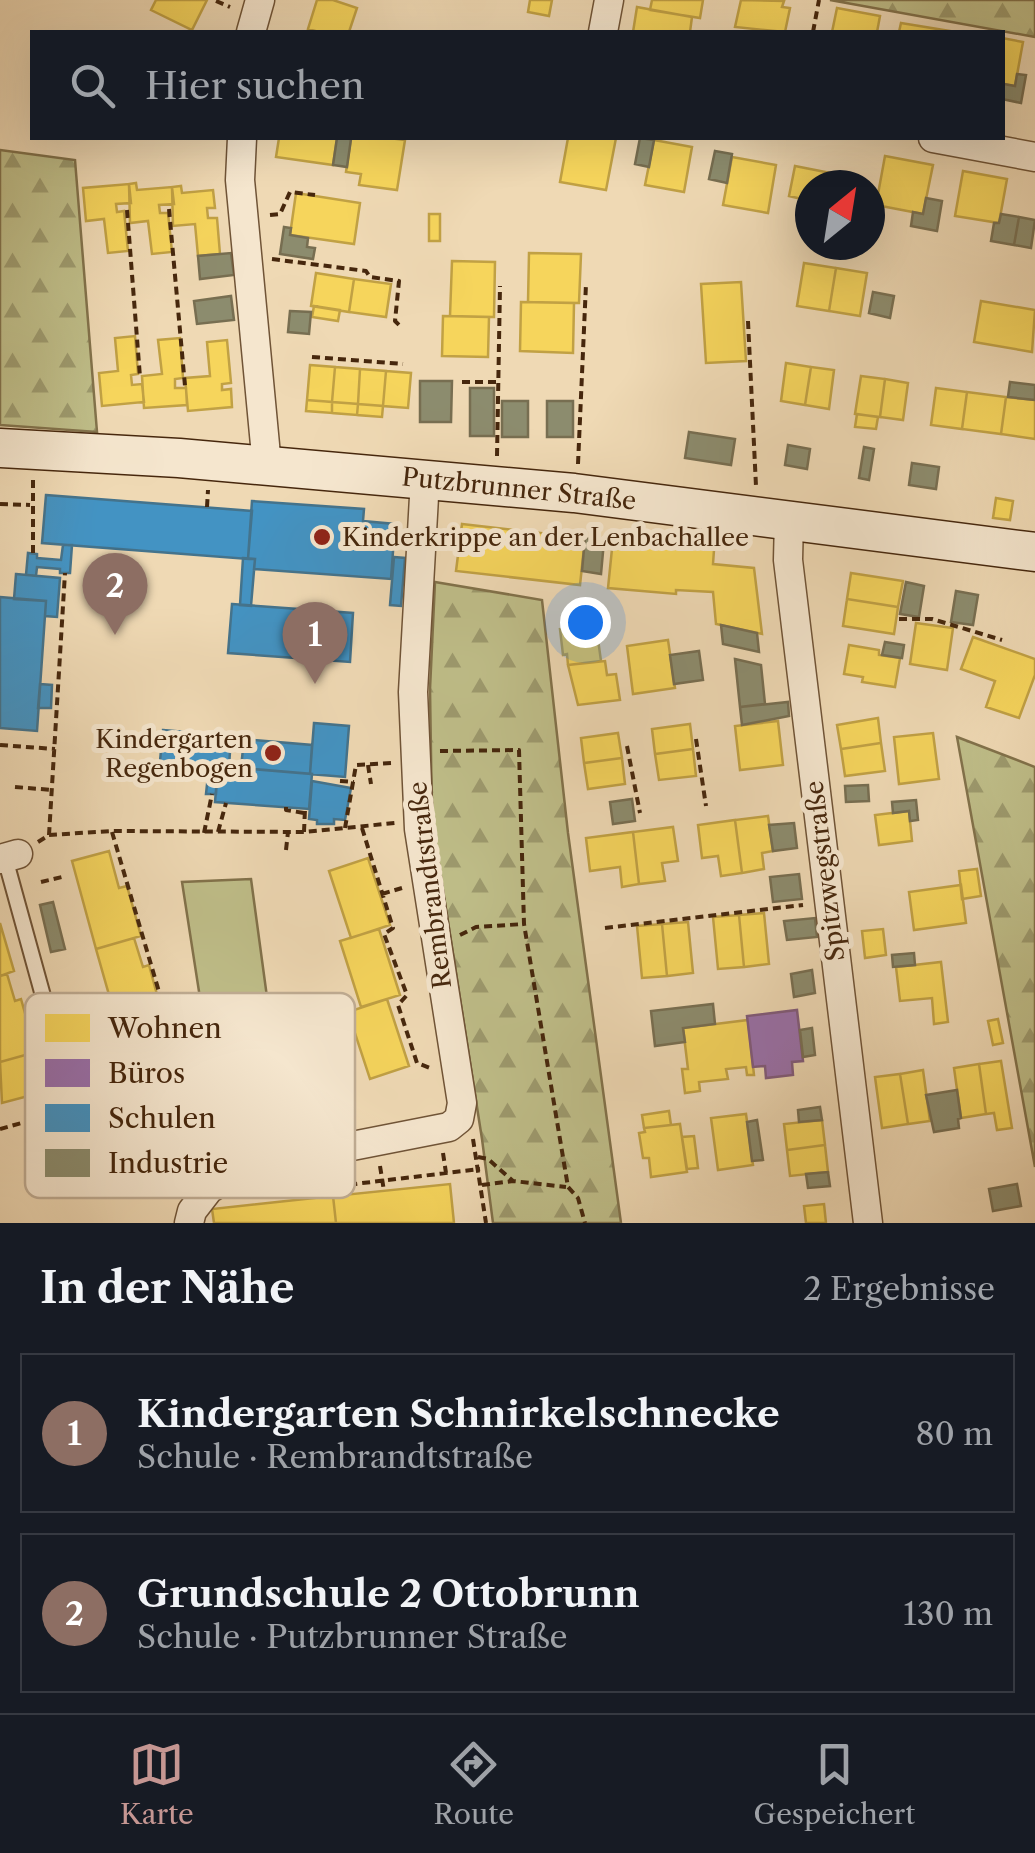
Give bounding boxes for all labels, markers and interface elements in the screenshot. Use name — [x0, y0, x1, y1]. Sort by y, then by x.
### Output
search box — [30, 30, 1005, 140]
icon: search — [65, 58, 120, 113]
text: Hier suchen — [145, 62, 365, 109]
north arrow — [795, 170, 885, 260]
street label: Putzbrunner Straße — [400, 461, 638, 517]
place label: Kinderkrippe an der Lenbachallee — [342, 522, 749, 553]
marker: Kinderkrippe an der Lenbachallee — [311, 526, 333, 548]
pin: 2 — [82, 552, 148, 635]
your location — [560, 597, 611, 648]
pin: 1 — [282, 602, 348, 684]
place label: Kindergarten Regenbogen — [95, 724, 253, 784]
marker: Kindergarten Regenbogen — [262, 742, 284, 764]
street label: Spitzwegstraße — [799, 779, 851, 963]
street label: Rembrandtstraße — [402, 780, 458, 990]
legend — [25, 993, 355, 1198]
text: Wohnen — [107, 1011, 222, 1045]
text: Büros — [108, 1056, 185, 1090]
text: Schulen — [108, 1101, 216, 1135]
text: Industrie — [108, 1146, 228, 1180]
text: In der Nähe — [40, 1262, 294, 1314]
text: 2 Ergebnisse — [803, 1269, 995, 1308]
text: Kindergarten Schnirkelschnecke — [137, 1390, 780, 1437]
text: 1 — [67, 1414, 82, 1453]
text: 80 m — [915, 1414, 993, 1453]
text: Schule · Rembrandtstraße — [137, 1437, 533, 1476]
text: Grundschule 2 Ottobrunn — [137, 1570, 640, 1617]
text: 2 — [65, 1594, 84, 1633]
text: 130 m — [903, 1594, 993, 1633]
text: Schule · Putzbrunner Straße — [137, 1617, 568, 1656]
tab: Karte — [120, 1737, 194, 1831]
tab: Route — [434, 1737, 514, 1831]
tab: Gespeichert — [754, 1737, 915, 1831]

